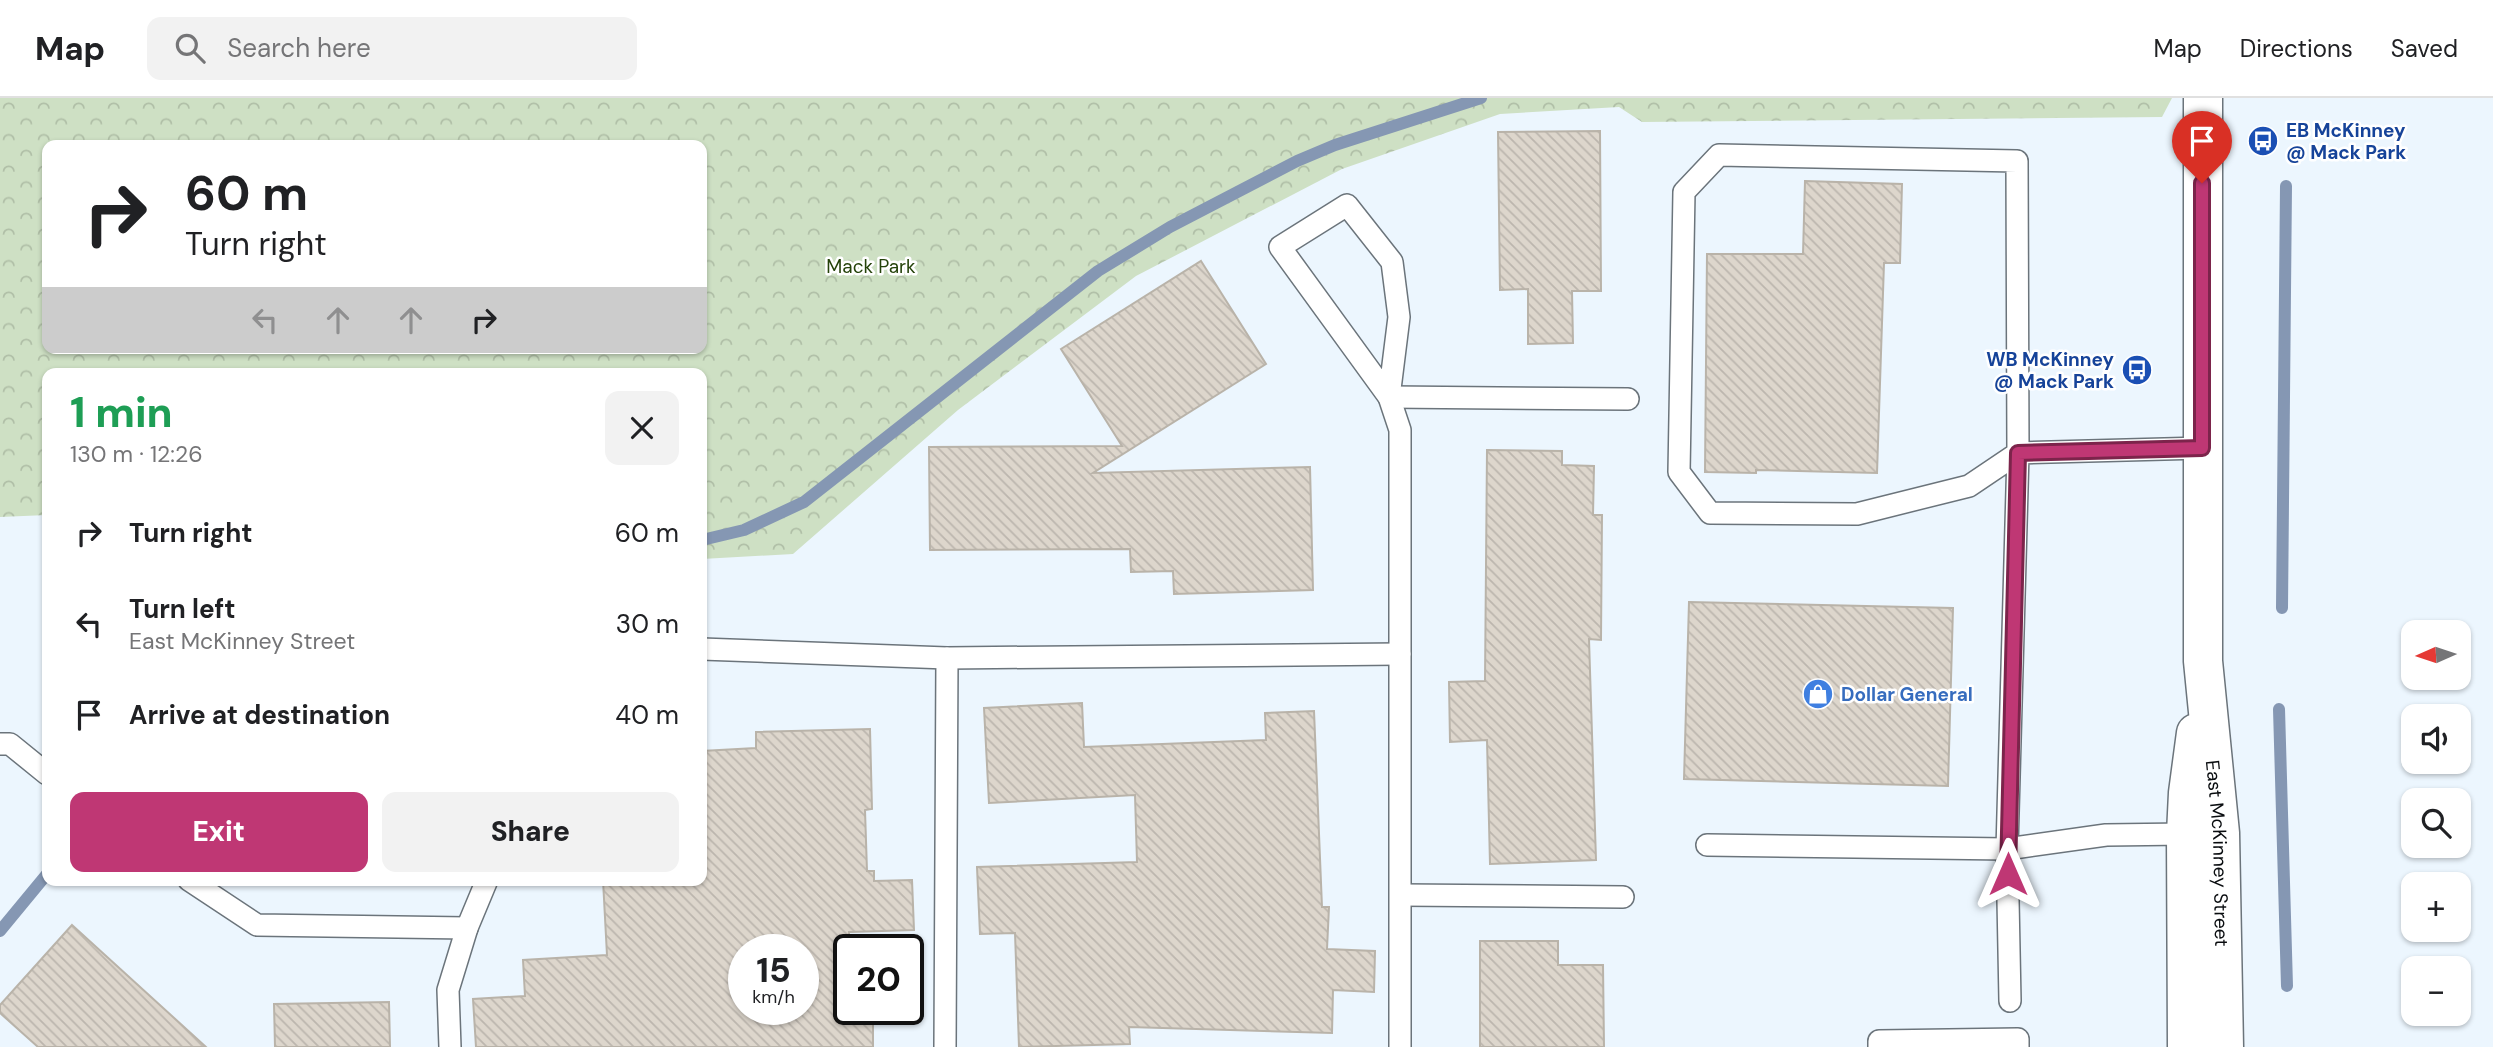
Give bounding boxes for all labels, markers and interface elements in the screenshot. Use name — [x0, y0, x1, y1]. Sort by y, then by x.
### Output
search box — [147, 17, 637, 80]
text: Map — [35, 27, 105, 70]
icon: search — [171, 29, 209, 67]
text: Search here — [227, 31, 371, 65]
text: Map — [2154, 33, 2202, 64]
text: Directions — [2240, 33, 2353, 64]
text: Saved — [2391, 33, 2458, 64]
pin — [2172, 111, 2232, 183]
place label: EB McKinney @ Mack Park — [2286, 118, 2406, 165]
icon: arrive — [2183, 122, 2221, 160]
bus stop icon: EB McKinney @ Mack Park — [2246, 124, 2280, 158]
text: 60 m — [185, 161, 308, 225]
icon: right — [70, 168, 161, 259]
text: Turn right — [185, 223, 327, 265]
park label: Mack Park — [826, 254, 916, 279]
icon: left — [246, 301, 284, 339]
icon: ahead — [319, 301, 357, 339]
icon: ahead — [392, 301, 430, 339]
icon: right — [465, 301, 503, 339]
place label: WB McKinney @ Mack Park — [1986, 347, 2115, 394]
bus stop icon: WB McKinney @ Mack Park — [2120, 353, 2154, 387]
text: 1 min — [70, 385, 173, 440]
button: close — [605, 391, 679, 465]
text: 130 m · 12:26 — [70, 439, 203, 469]
icon: right — [70, 514, 108, 552]
text: Turn right — [129, 516, 253, 550]
text: 60 m — [615, 516, 679, 550]
text: Turn left — [129, 592, 236, 626]
icon: left — [70, 605, 108, 643]
text: 30 m — [616, 607, 679, 641]
north arrow — [2401, 620, 2471, 690]
map controls — [2401, 620, 2471, 1026]
text: East McKinney Street — [129, 626, 355, 656]
shop icon: Dollar General — [1801, 677, 1835, 711]
place label: Dollar General — [1841, 682, 1973, 707]
icon: arrive — [70, 696, 108, 734]
text: Arrive at destination — [129, 698, 390, 732]
text: 40 m — [615, 698, 679, 732]
button: sound — [2401, 704, 2471, 774]
street label: East McKinney Street — [2200, 759, 2235, 947]
button: search — [2401, 788, 2471, 858]
button: Exit — [70, 792, 368, 872]
button: Share — [382, 792, 679, 872]
position arrow — [1971, 837, 2045, 911]
button: + — [2401, 872, 2471, 942]
speed limit sign: 20 — [833, 934, 924, 1025]
text: 15 — [756, 947, 791, 993]
button: − — [2401, 956, 2471, 1026]
text: km/h — [752, 985, 795, 1009]

